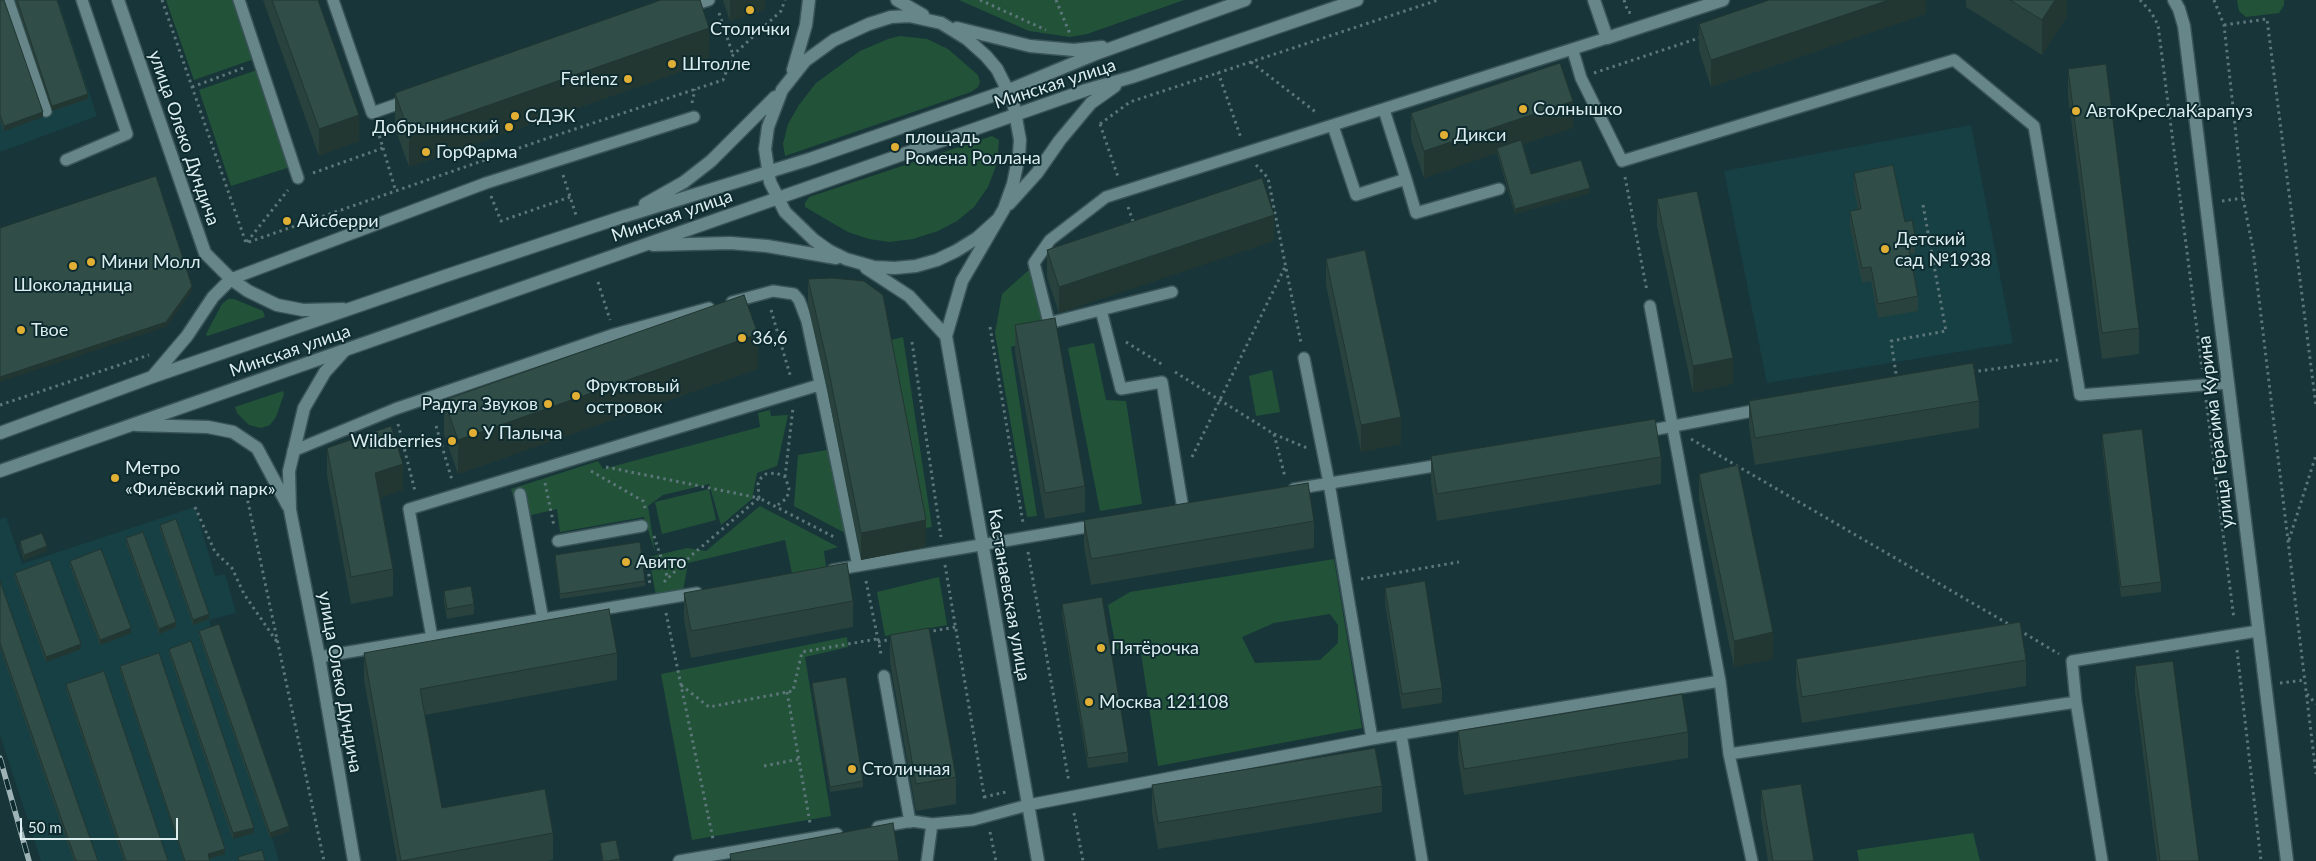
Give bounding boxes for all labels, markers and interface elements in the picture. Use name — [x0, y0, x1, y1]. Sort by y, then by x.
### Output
marker: Столички — [744, 4, 756, 16]
place label: Столички — [710, 18, 790, 40]
street label: улица Олеко Дундича — [144, 48, 224, 228]
place label: Штолле — [682, 53, 750, 75]
street label: Минская улица — [991, 54, 1119, 114]
marker: Штолле — [666, 58, 678, 70]
place label: Ferlenz — [561, 68, 618, 90]
marker: Ferlenz — [622, 73, 634, 85]
place label: Солнышко — [1533, 98, 1622, 120]
place label: АвтоКреслаКарапуз — [2086, 100, 2253, 122]
marker: Солнышко — [1517, 103, 1529, 115]
place label: СДЭК — [525, 105, 575, 127]
marker: АвтоКреслаКарапуз — [2070, 105, 2082, 117]
marker: СДЭК — [509, 110, 521, 122]
place label: Добрынинский — [372, 116, 499, 138]
marker: Добрынинский — [503, 121, 515, 133]
place label: Дикси — [1454, 124, 1506, 146]
place label: площадь Ромена Роллана — [905, 126, 1041, 168]
marker: Дикси — [1438, 129, 1450, 141]
place label: ГорФарма — [436, 141, 517, 163]
marker: площадь Ромена Роллана — [889, 141, 901, 153]
marker: ГорФарма — [420, 146, 432, 158]
street label: Минская улица — [609, 185, 735, 247]
place label: Айсберри — [297, 210, 379, 232]
marker: Айсберри — [281, 215, 293, 227]
place label: Детский сад №1938 — [1895, 228, 1991, 270]
marker: Детский сад №1938 — [1879, 243, 1891, 255]
place label: Мини Молл — [101, 251, 200, 273]
marker: Мини Молл — [85, 256, 97, 268]
marker: Шоколадница — [67, 260, 79, 272]
place label: Шоколадница — [13, 274, 133, 296]
place label: Твое — [31, 319, 68, 341]
street label: Минская улица — [227, 320, 353, 382]
marker: Твое — [15, 324, 27, 336]
place label: 36,6 — [752, 327, 787, 349]
marker: 36,6 — [736, 332, 748, 344]
street label: улица Герасима Курина — [2193, 334, 2239, 530]
place label: Фруктовый островок — [586, 375, 680, 418]
marker: Фруктовый островок — [570, 390, 582, 402]
place label: Радуга Звуков — [421, 393, 538, 415]
marker: Радуга Звуков — [542, 398, 554, 410]
place label: У Палыча — [483, 422, 563, 444]
marker: У Палыча — [467, 427, 479, 439]
place label: Wildberries — [350, 430, 442, 452]
marker: Wildberries — [446, 435, 458, 447]
place label: Метро «Филёвский парк» — [125, 457, 275, 499]
marker: Метро «Филёвский парк» — [109, 472, 121, 484]
street label: Кастанаевская улица — [983, 507, 1035, 683]
place label: Авито — [636, 551, 686, 573]
marker: Авито — [620, 556, 632, 568]
street label: улица Олеко Дундича — [313, 590, 367, 774]
place label: Пятёрочка — [1111, 637, 1199, 659]
marker: Пятёрочка — [1095, 642, 1107, 654]
place label: Москва 121108 — [1099, 691, 1229, 713]
marker: Москва 121108 — [1083, 696, 1095, 708]
place label: Столичная — [862, 758, 950, 780]
marker: Столичная — [846, 763, 858, 775]
scale bar — [22, 808, 180, 840]
text: 50 m — [28, 818, 62, 836]

